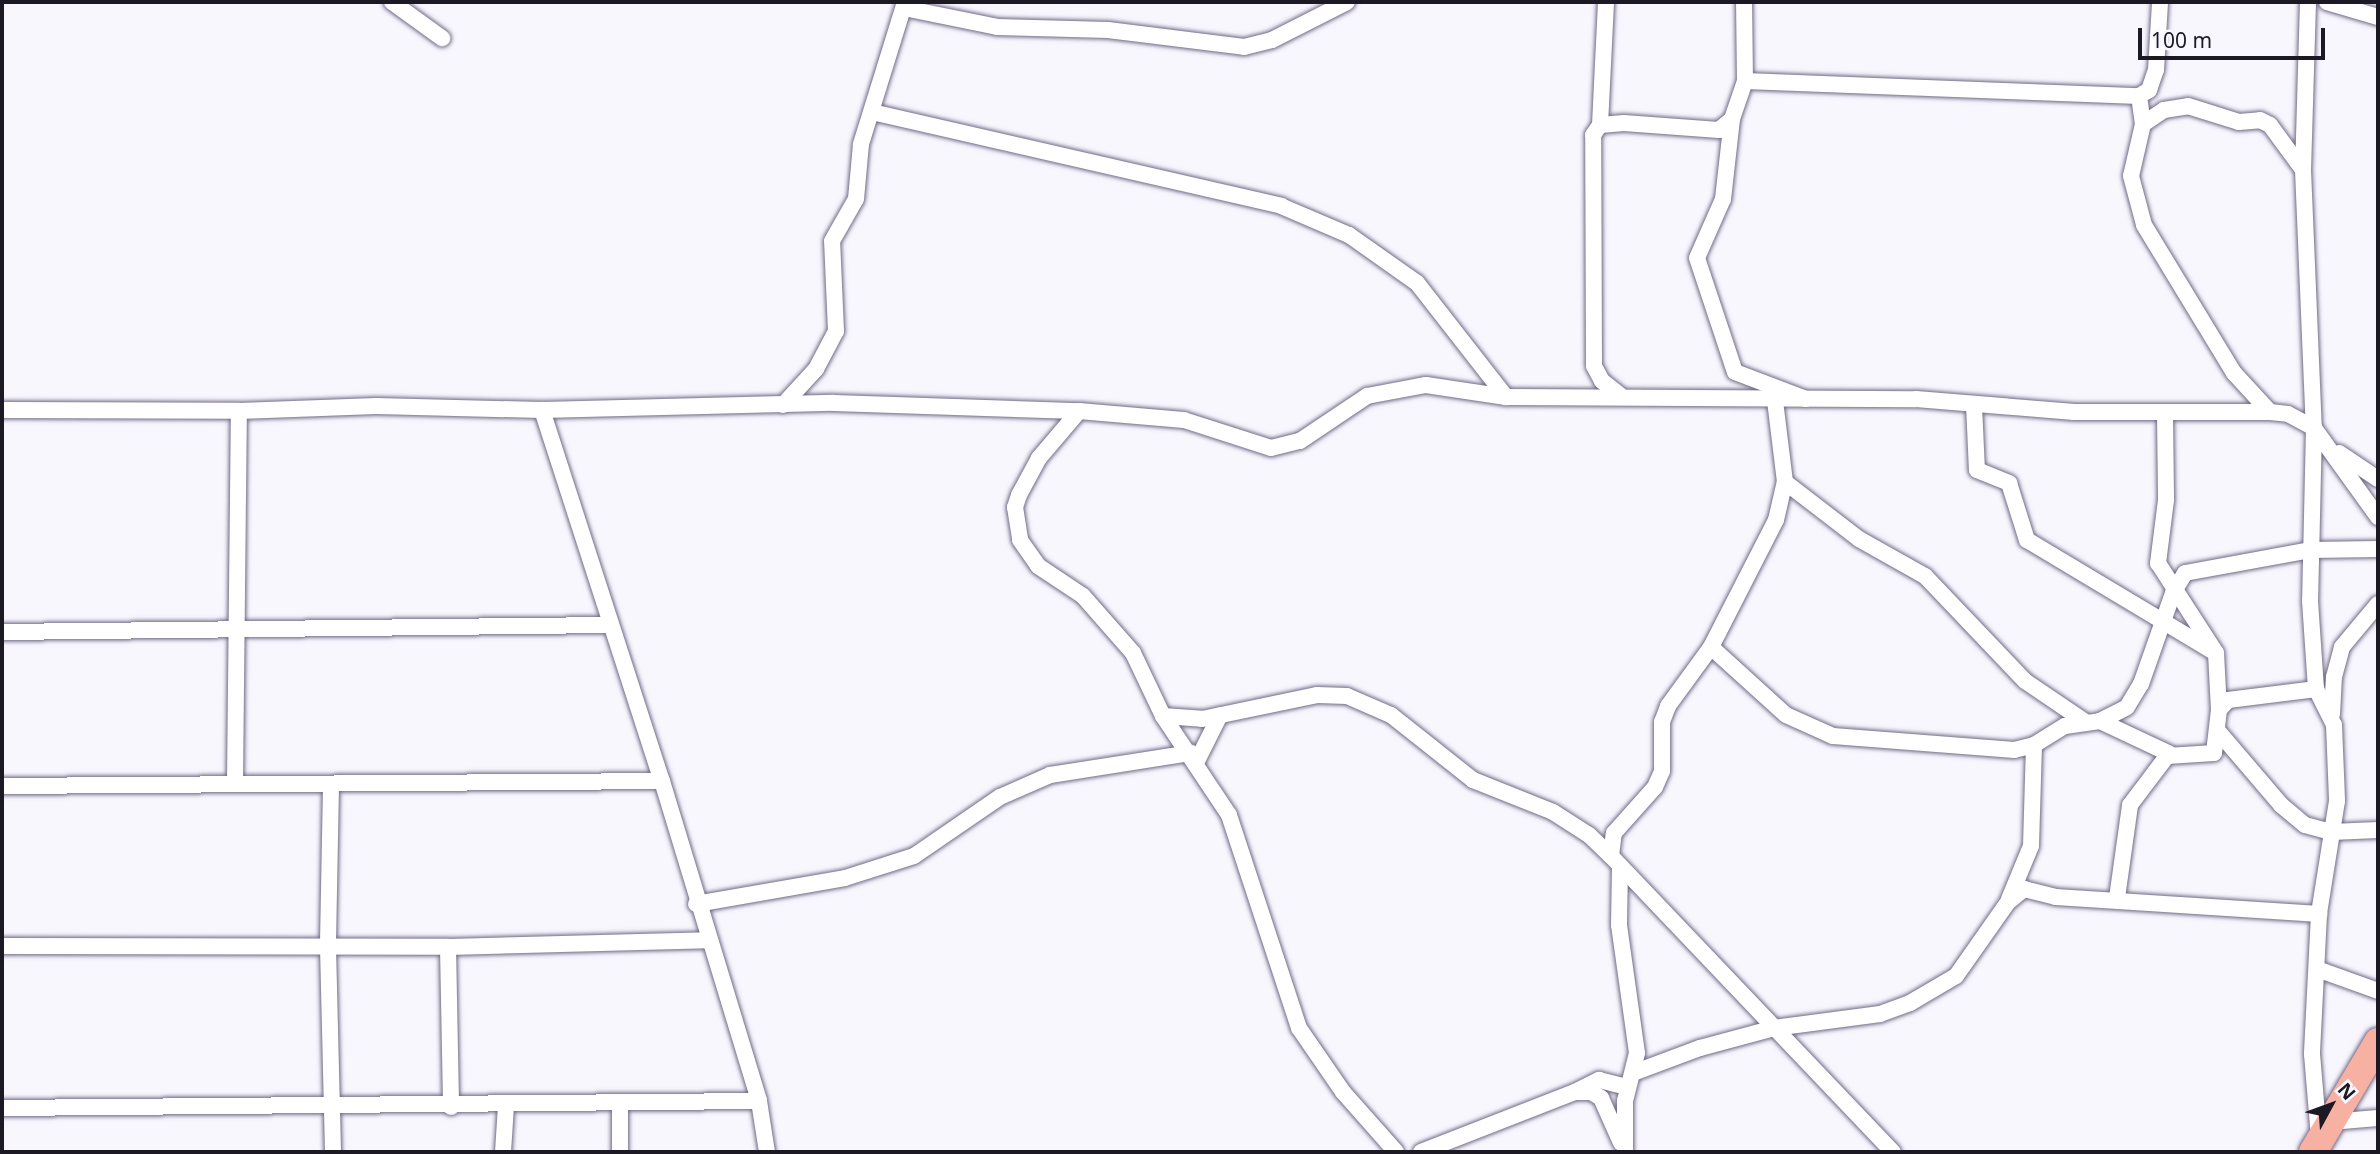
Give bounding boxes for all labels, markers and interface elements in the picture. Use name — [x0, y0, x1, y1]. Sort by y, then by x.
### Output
scale bar — [2142, 14, 2329, 58]
text: 100 m — [2151, 26, 2212, 54]
north arrow — [2296, 1070, 2366, 1140]
text: N — [2332, 1077, 2362, 1106]

